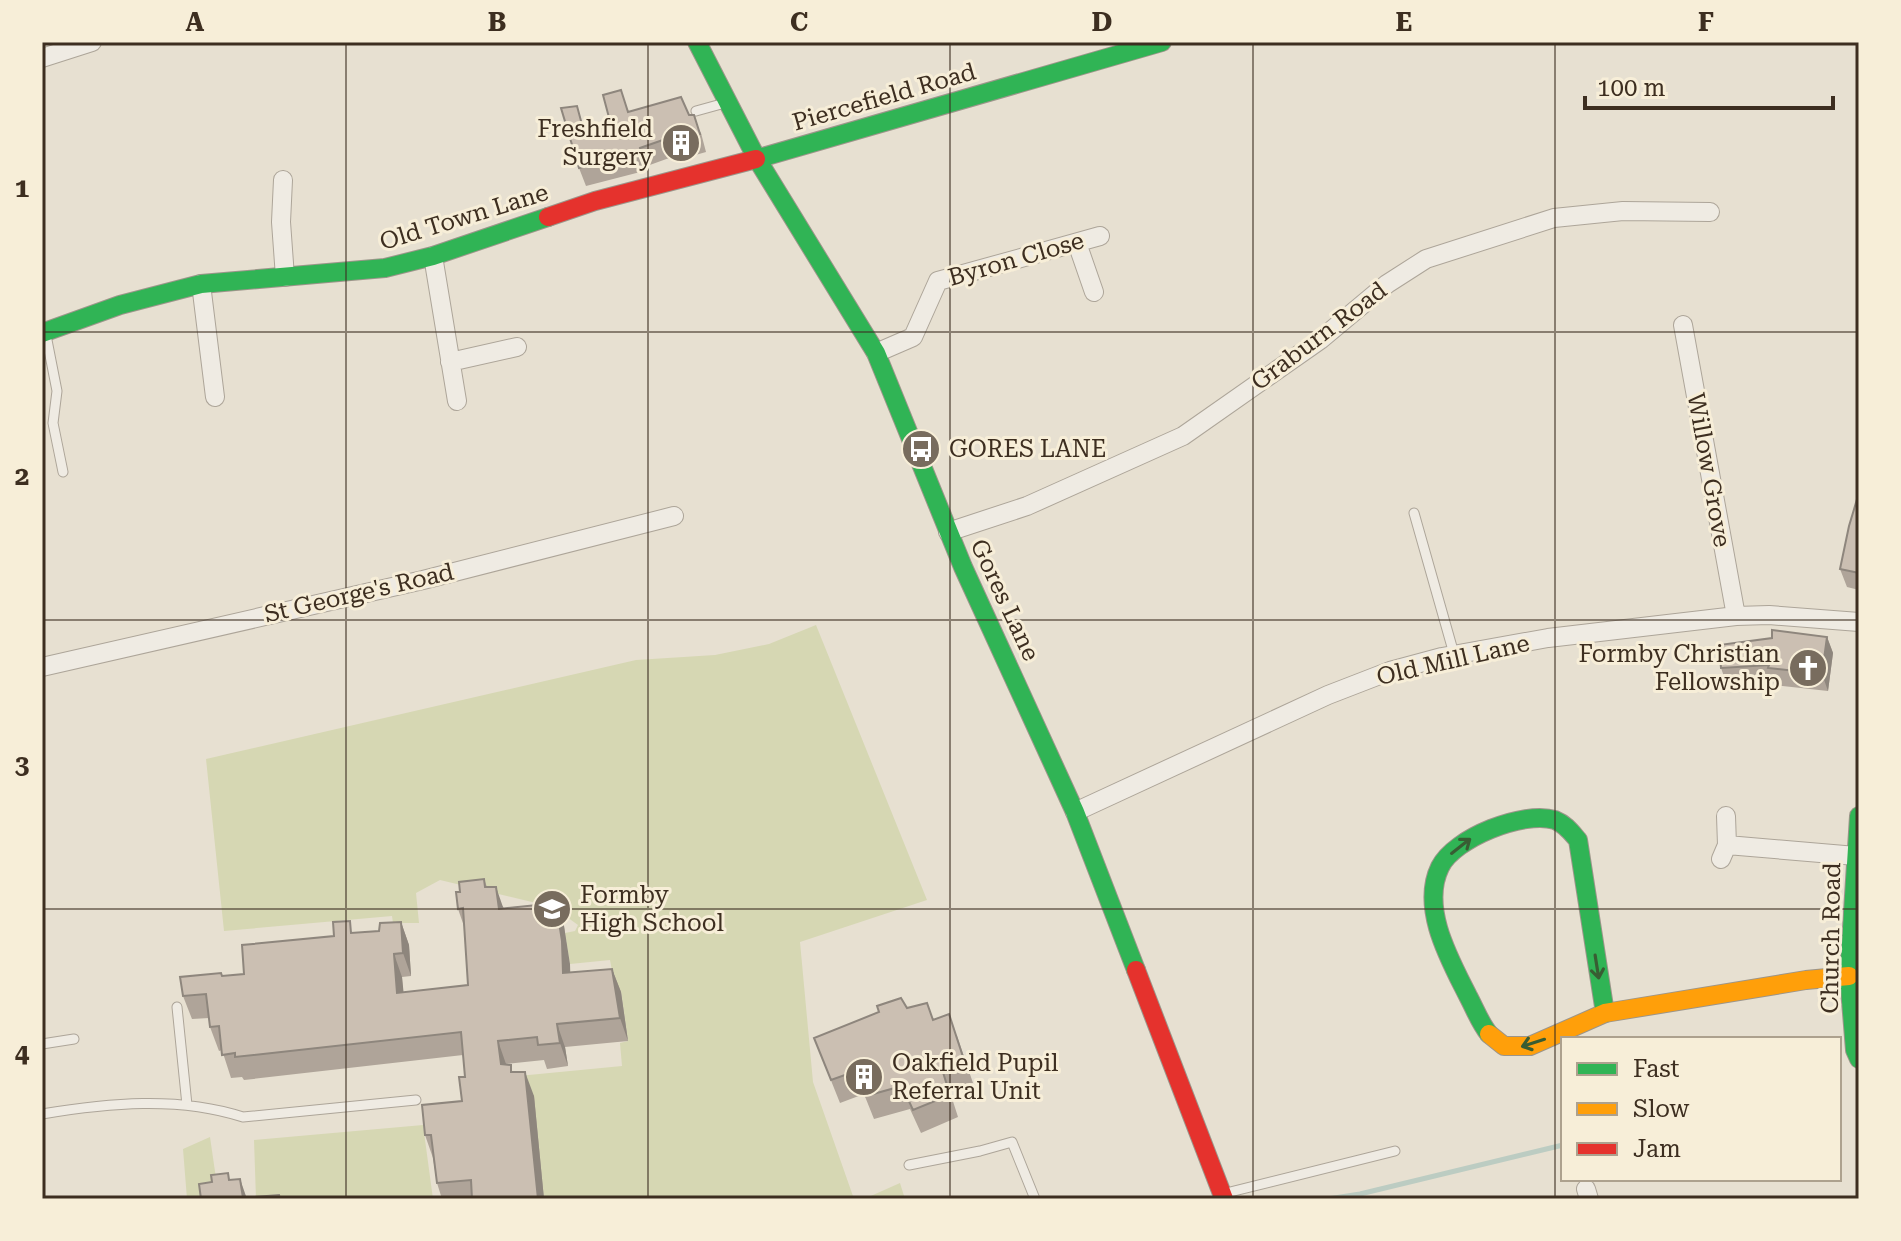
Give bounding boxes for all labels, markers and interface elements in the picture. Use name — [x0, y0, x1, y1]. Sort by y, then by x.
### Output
text: A — [186, 7, 205, 37]
text: B — [488, 7, 506, 37]
text: C — [790, 7, 808, 37]
text: D — [1092, 7, 1112, 37]
text: E — [1396, 7, 1412, 37]
text: F — [1698, 7, 1714, 37]
street label: Piercefield Road — [789, 57, 979, 137]
scale bar — [1585, 60, 1833, 110]
text: 100 m — [1597, 74, 1665, 102]
place label: Freshfield Surgery — [537, 115, 654, 171]
building icon: Freshfield Surgery — [660, 122, 702, 164]
text: 1 — [15, 173, 29, 203]
street label: Old Town Lane — [376, 178, 552, 256]
street label: Byron Close — [945, 226, 1087, 292]
street label: Graburn Road — [1246, 276, 1392, 396]
street label: Willow Grove — [1682, 391, 1736, 549]
bus stop icon: GORES LANE — [900, 428, 942, 470]
place label: GORES LANE — [949, 435, 1106, 463]
text: 2 — [15, 461, 29, 491]
street label: Gores Lane — [965, 535, 1045, 665]
street label: St George's Road — [262, 558, 456, 628]
street label: Old Mill Lane — [1374, 629, 1532, 691]
place label: Formby Christian Fellowship — [1578, 640, 1780, 696]
church icon: Formby Christian Fellowship — [1787, 647, 1829, 689]
text: 3 — [15, 750, 29, 780]
one-way arrow — [1450, 837, 1471, 854]
street label: Church Road — [1816, 862, 1846, 1014]
place label: Formby High School — [580, 881, 724, 937]
school or university icon: Formby High School — [531, 888, 573, 930]
one-way arrow — [1591, 954, 1606, 980]
one-way arrow — [1520, 1036, 1546, 1051]
legend — [1561, 1037, 1841, 1181]
text: 4 — [15, 1038, 30, 1068]
place label: Oakfield Pupil Referral Unit — [892, 1049, 1059, 1105]
text: Fast — [1633, 1055, 1680, 1083]
building icon: Oakfield Pupil Referral Unit — [843, 1056, 885, 1098]
text: Slow — [1633, 1095, 1690, 1123]
text: Jam — [1633, 1135, 1681, 1163]

